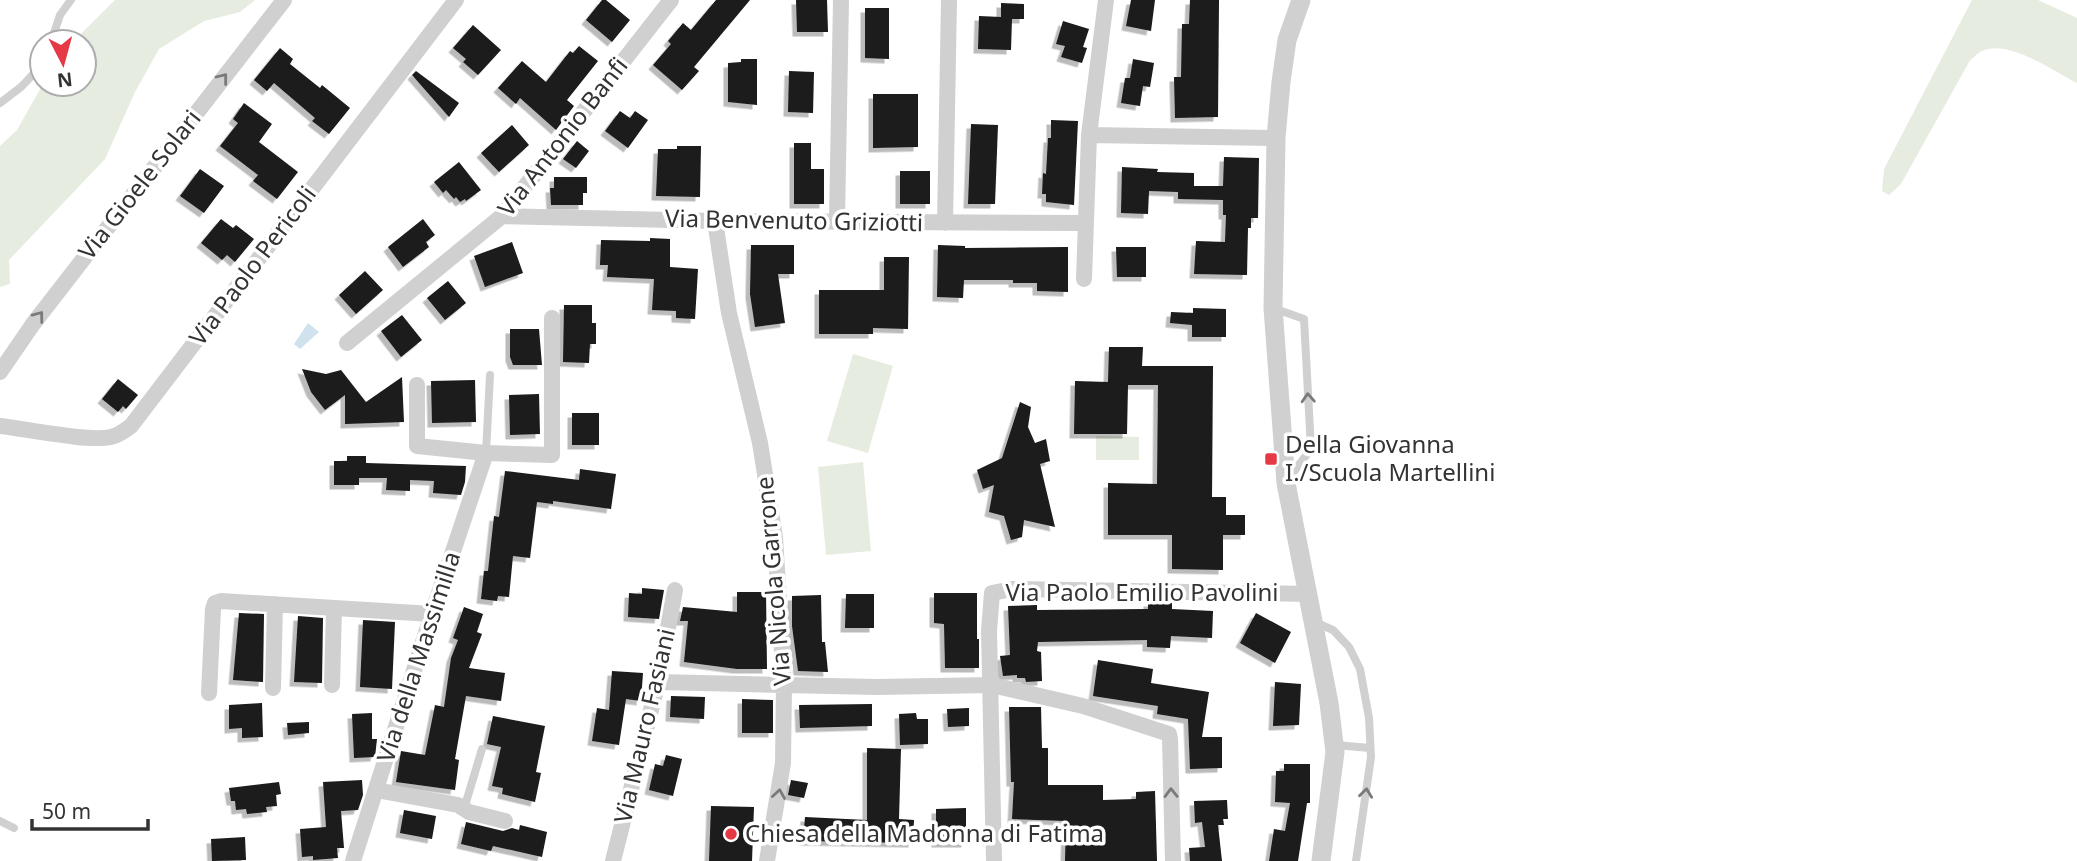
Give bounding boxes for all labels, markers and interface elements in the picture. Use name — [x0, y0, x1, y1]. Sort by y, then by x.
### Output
north arrow — [28, 28, 98, 98]
street label: Via Antonio Banfi — [489, 50, 634, 223]
text: N — [56, 66, 74, 94]
one-way arrow — [215, 74, 228, 86]
street label: Via Gioele Solari — [70, 102, 208, 266]
street label: Via Paolo Pericoli — [181, 178, 323, 352]
street label: Via Benvenuto Griziotti — [665, 201, 923, 238]
one-way arrow — [31, 312, 44, 324]
one-way arrow — [1301, 393, 1316, 404]
place label: Della Giovanna I./Scuola Martellini — [1285, 427, 1495, 488]
marker: Della Giovanna I./Scuola Martellini — [1263, 451, 1279, 467]
street label: Via Nicola Garrone — [747, 475, 798, 687]
street label: Via della Massimilla — [368, 547, 467, 766]
street label: Via Paolo Emilio Pavolini — [1006, 575, 1278, 608]
street label: Via Mauro Fasiani — [605, 625, 682, 826]
one-way arrow — [1164, 787, 1179, 798]
scale bar — [32, 788, 147, 832]
one-way arrow — [771, 788, 786, 800]
one-way arrow — [1359, 788, 1374, 799]
text: 50 m — [42, 797, 91, 825]
place label: Chiesa della Madonna di Fatima — [745, 816, 1104, 849]
marker: Chiesa della Madonna di Fatima — [723, 826, 739, 842]

